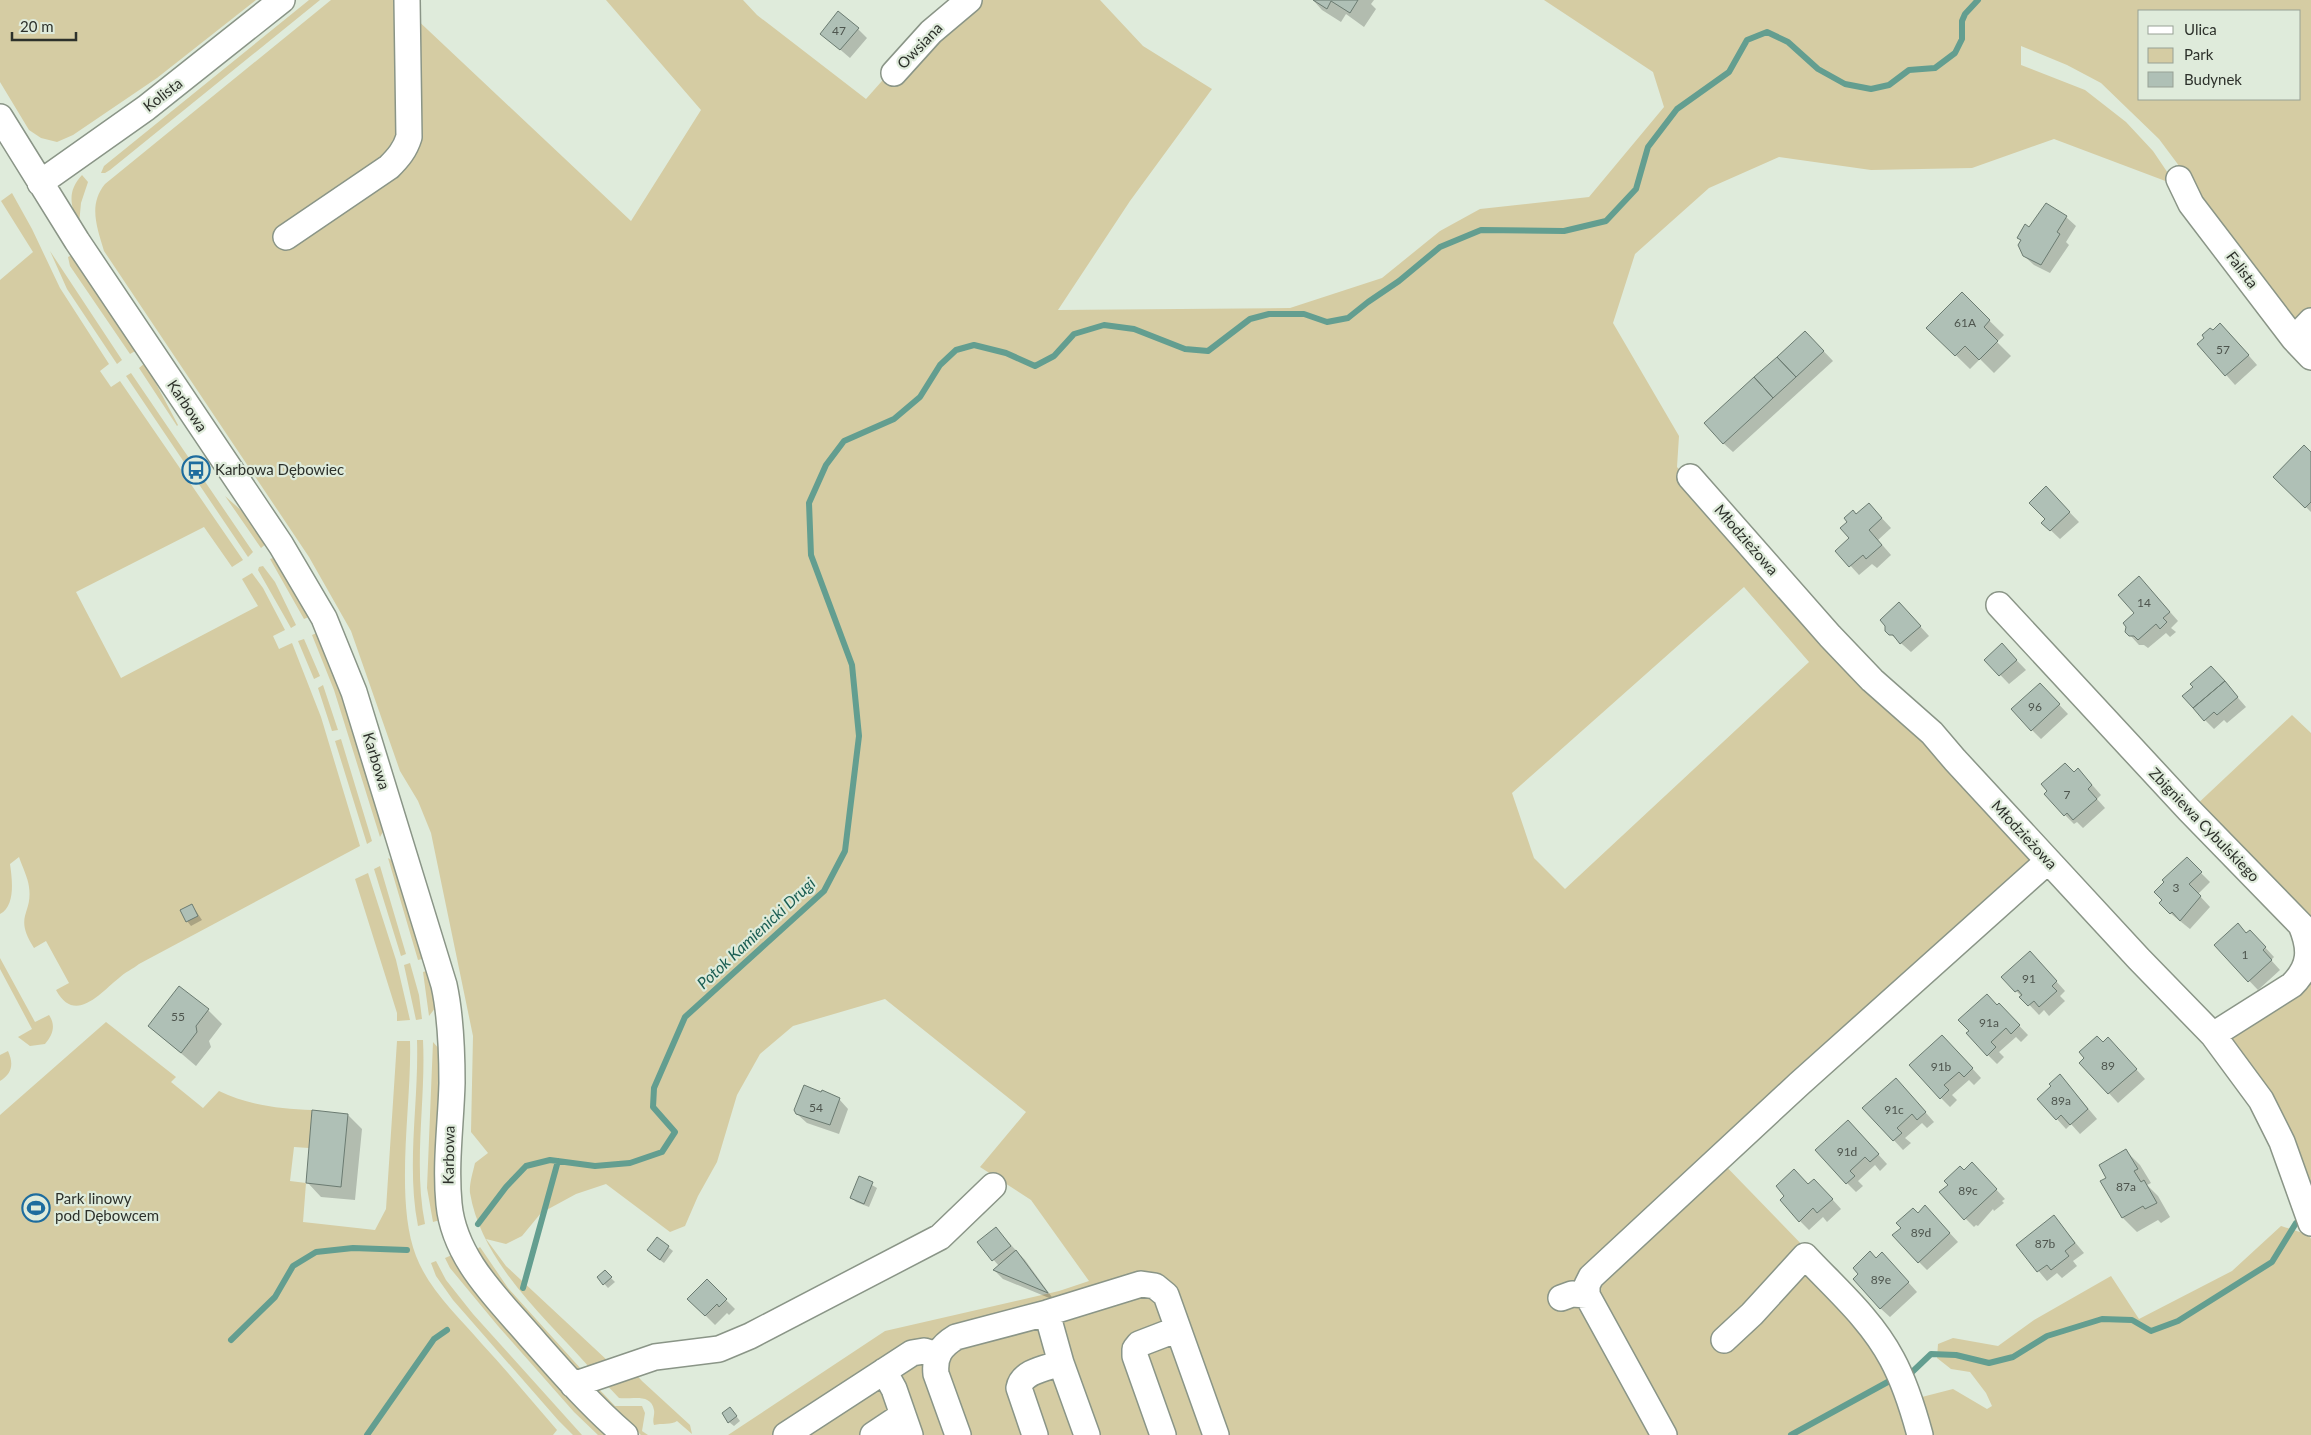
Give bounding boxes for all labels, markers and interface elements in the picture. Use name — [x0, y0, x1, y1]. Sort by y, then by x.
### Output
scale bar — [12, 10, 76, 42]
legend — [2138, 10, 2301, 100]
text: 20 m — [20, 17, 54, 35]
street label: Owsiana — [893, 19, 946, 72]
text: Ulica — [2184, 20, 2217, 38]
house number: 47 — [832, 23, 846, 38]
text: Park — [2184, 45, 2214, 63]
text: Budynek — [2184, 70, 2242, 88]
street label: Kolista — [139, 73, 185, 115]
street label: Falista — [2223, 247, 2262, 291]
house number: 61A — [1954, 315, 1977, 330]
house number: 57 — [2216, 342, 2230, 357]
street label: Karbowa — [164, 376, 212, 435]
bus stop icon: Karbowa Dębowiec — [181, 455, 211, 485]
place label: Karbowa Dębowiec — [215, 460, 344, 478]
street label: Młodzieżowa — [1711, 500, 1782, 578]
house number: 14 — [2137, 595, 2151, 610]
house number: 96 — [2028, 699, 2042, 714]
street label: Karbowa — [360, 730, 394, 791]
street label: Zbigniewa Cybulskiego — [2146, 764, 2264, 885]
house number: 7 — [2064, 787, 2071, 802]
street label: Młodzieżowa — [1988, 796, 2061, 873]
water label: Potok Kamienicki Drugi — [693, 873, 819, 992]
house number: 3 — [2173, 880, 2180, 895]
house number: 1 — [2242, 947, 2249, 962]
house number: 91 — [2022, 971, 2036, 986]
house number: 55 — [171, 1009, 185, 1024]
house number: 91a — [1979, 1015, 1999, 1030]
house number: 89 — [2101, 1058, 2115, 1073]
house number: 91b — [1931, 1059, 1952, 1074]
house number: 89a — [2051, 1093, 2071, 1108]
house number: 54 — [809, 1100, 823, 1115]
house number: 91c — [1884, 1102, 1904, 1117]
street label: Karbowa — [438, 1125, 458, 1185]
house number: 91d — [1837, 1144, 1857, 1159]
house number: 87a — [2116, 1179, 2136, 1194]
house number: 89c — [1958, 1183, 1978, 1198]
place label: Park linowy pod Dębowcem — [55, 1189, 159, 1224]
sports icon: Park linowy pod Dębowcem — [21, 1193, 51, 1223]
house number: 89d — [1911, 1225, 1931, 1240]
house number: 87b — [2035, 1236, 2056, 1251]
house number: 89e — [1871, 1272, 1891, 1287]

